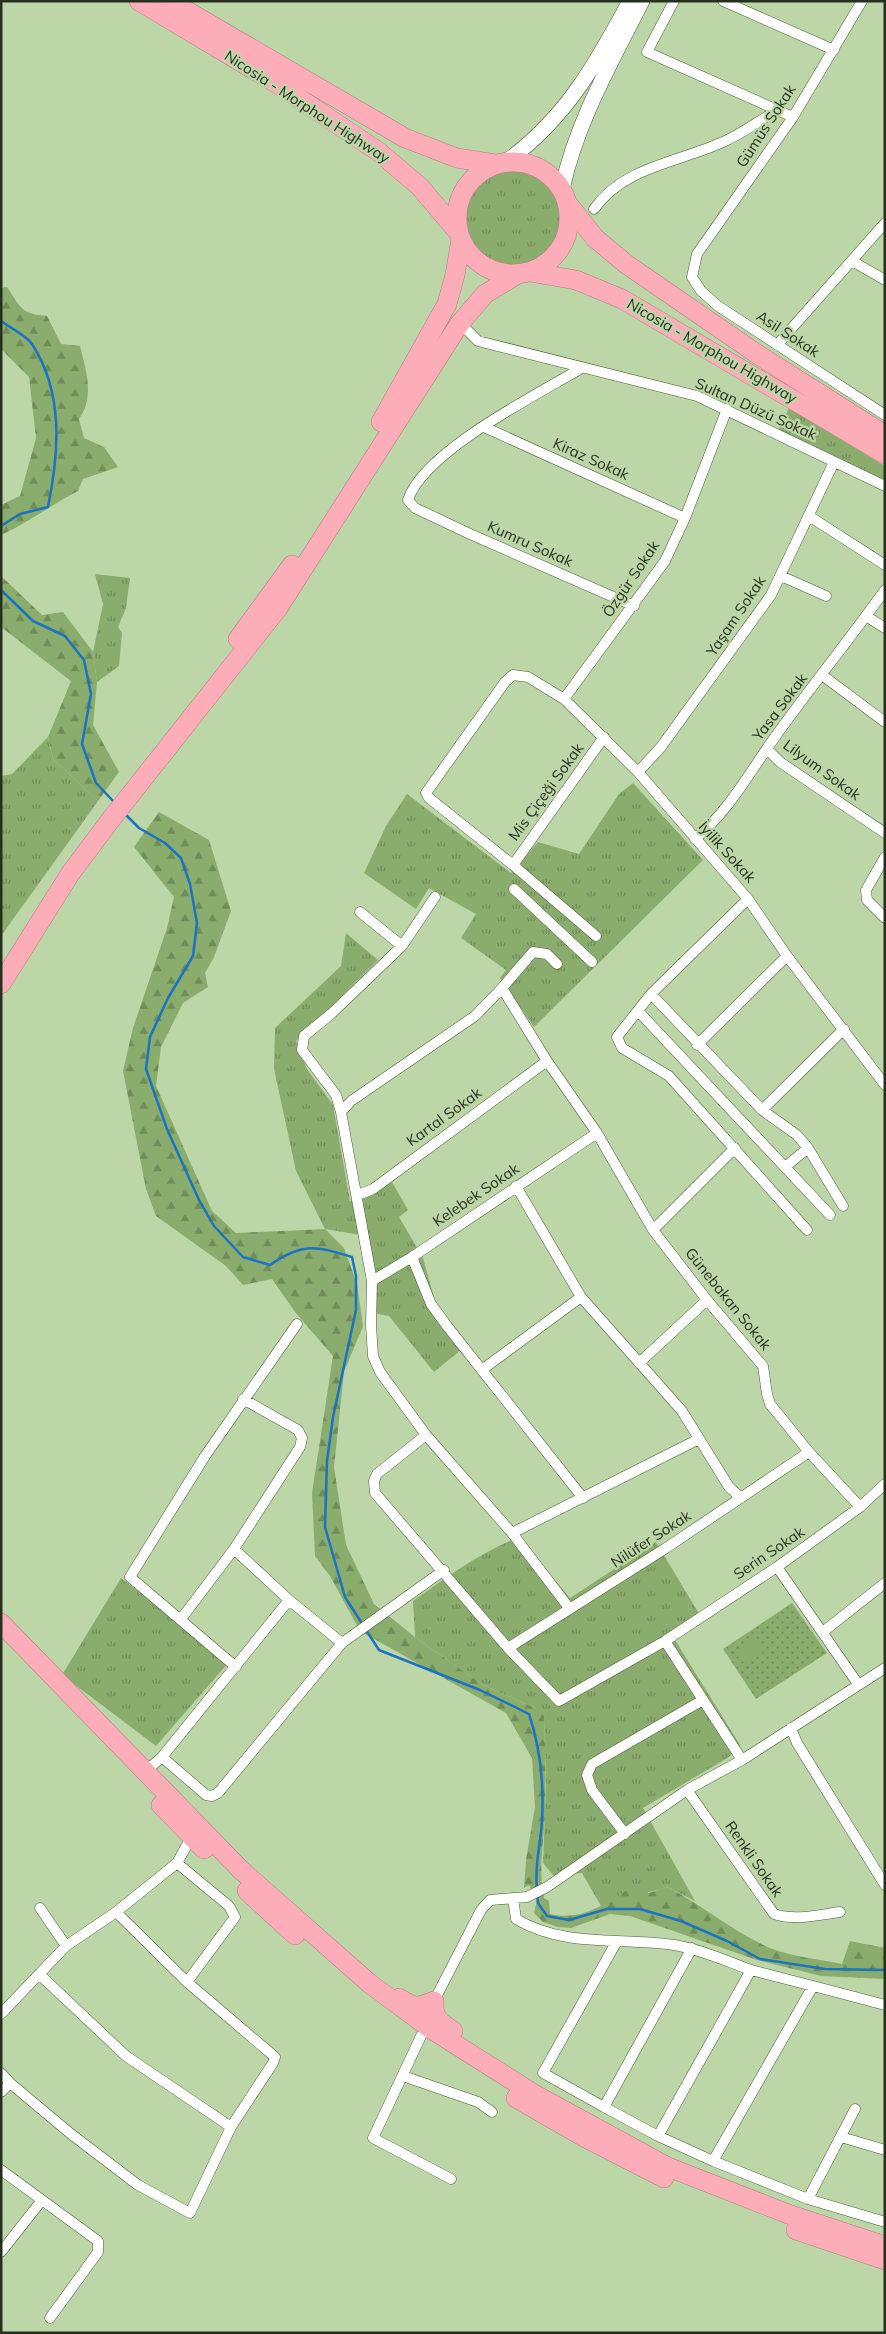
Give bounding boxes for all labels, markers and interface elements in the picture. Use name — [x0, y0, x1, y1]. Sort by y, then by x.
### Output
street label: Nicosia - Morphou Highway — [221, 46, 394, 167]
street label: Gümüs Sokak — [732, 80, 800, 171]
street label: Nicosia - Morphou Highway — [624, 294, 801, 407]
street label: Asil Sokak — [753, 306, 824, 361]
street label: Sultan Düzü Sokak — [692, 373, 820, 444]
street label: Kiraz Sokak — [550, 433, 633, 484]
street label: Kumru Sokak — [485, 516, 576, 571]
street label: Özgür Sokak — [598, 536, 663, 621]
street label: Yaşam Sokak — [701, 572, 770, 660]
street label: Yasa Sokak — [747, 669, 811, 745]
street label: Lilyum Sokak — [780, 735, 865, 804]
street label: Mis Çiçeği Sokak — [504, 739, 587, 844]
street label: İyilik Sokak — [695, 817, 760, 887]
street label: Kartal Sokak — [402, 1083, 485, 1150]
street label: Kelebek Sokak — [429, 1159, 523, 1231]
street label: Günebakan Sokak — [681, 1244, 776, 1354]
street label: Nilüfer Sokak — [607, 1506, 695, 1572]
street label: Serin Sokak — [730, 1522, 808, 1583]
street label: Renkli Sokak — [721, 1817, 788, 1901]

